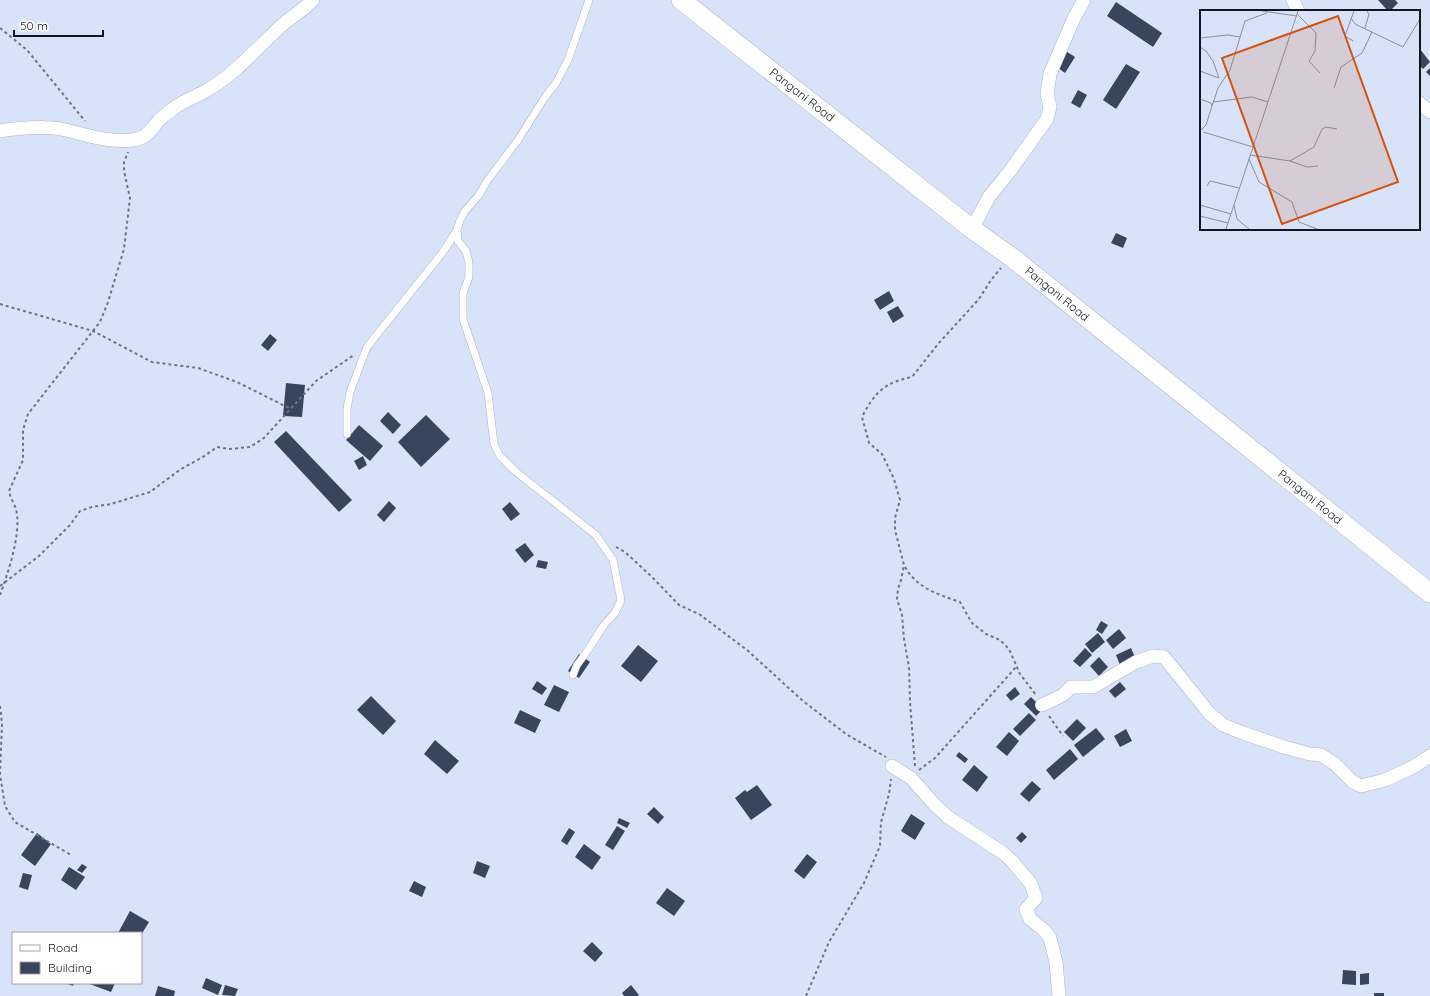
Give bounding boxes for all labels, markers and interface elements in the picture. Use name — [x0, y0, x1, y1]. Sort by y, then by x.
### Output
inset map — [1200, 10, 1420, 230]
scale bar — [14, 12, 103, 38]
text: 50 m — [20, 18, 48, 33]
street label: Pangani Road — [767, 65, 838, 125]
street label: Pangani Road — [1022, 263, 1093, 324]
street label: Pangani Road — [1275, 466, 1346, 527]
legend — [12, 932, 142, 984]
text: Road — [48, 940, 78, 955]
text: Building — [48, 960, 92, 975]

